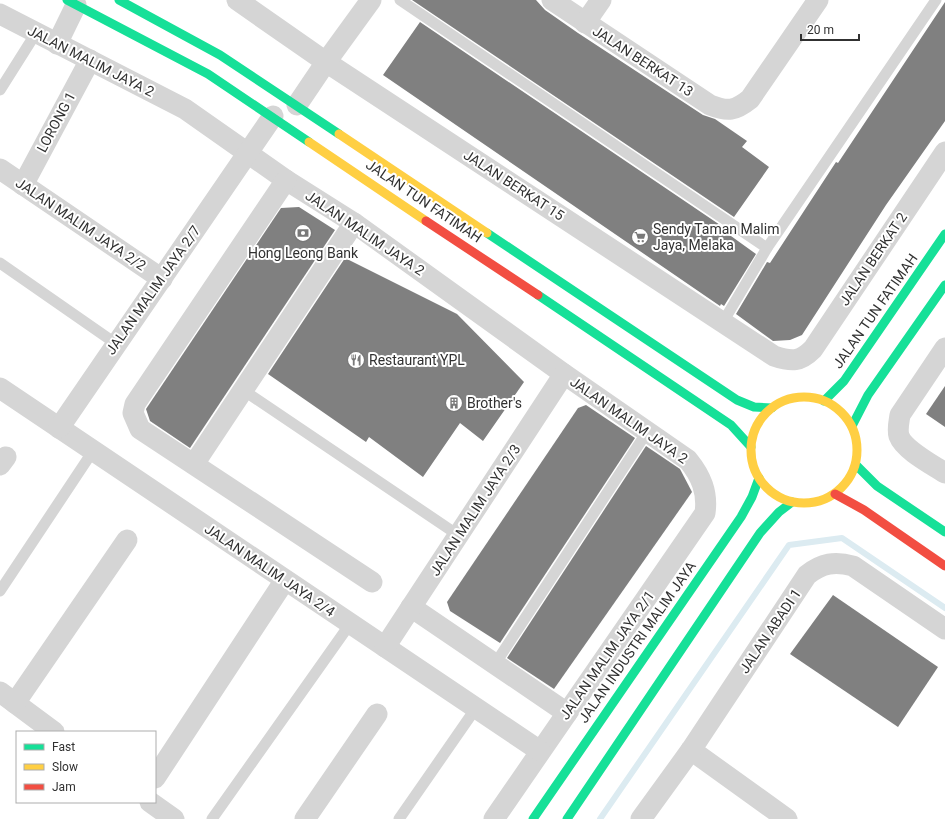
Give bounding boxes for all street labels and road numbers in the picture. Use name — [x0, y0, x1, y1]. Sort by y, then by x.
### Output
street label: JALAN MALIM JAYA 2 — [25, 22, 157, 100]
street label: JALAN BERKAT 13 — [590, 23, 696, 99]
street label: LORONG 1 — [33, 89, 79, 155]
street label: JALAN BERKAT 15 — [461, 147, 567, 224]
street label: JALAN TUN FATIMAH — [363, 156, 485, 246]
street label: JALAN MALIM JAYA 2/2 — [13, 174, 149, 274]
street label: JALAN MALIM JAYA 2 — [303, 187, 428, 279]
street label: JALAN BERKAT 2 — [836, 209, 910, 309]
street label: JALAN MALIM JAYA 2/7 — [102, 222, 204, 357]
street label: JALAN TUN FATIMAH — [829, 251, 921, 371]
street label: JALAN MALIM JAYA 2 — [567, 373, 691, 467]
street label: JALAN MALIM JAYA 2/3 — [427, 441, 523, 579]
street label: JALAN MALIM JAYA 2/4 — [202, 520, 338, 620]
street label: JALAN INDUSTRI MALIM JAYA — [575, 558, 699, 726]
street label: JALAN ABADI 1 — [736, 586, 804, 676]
street label: JALAN MALIM JAYA 2/1 — [556, 588, 658, 722]

